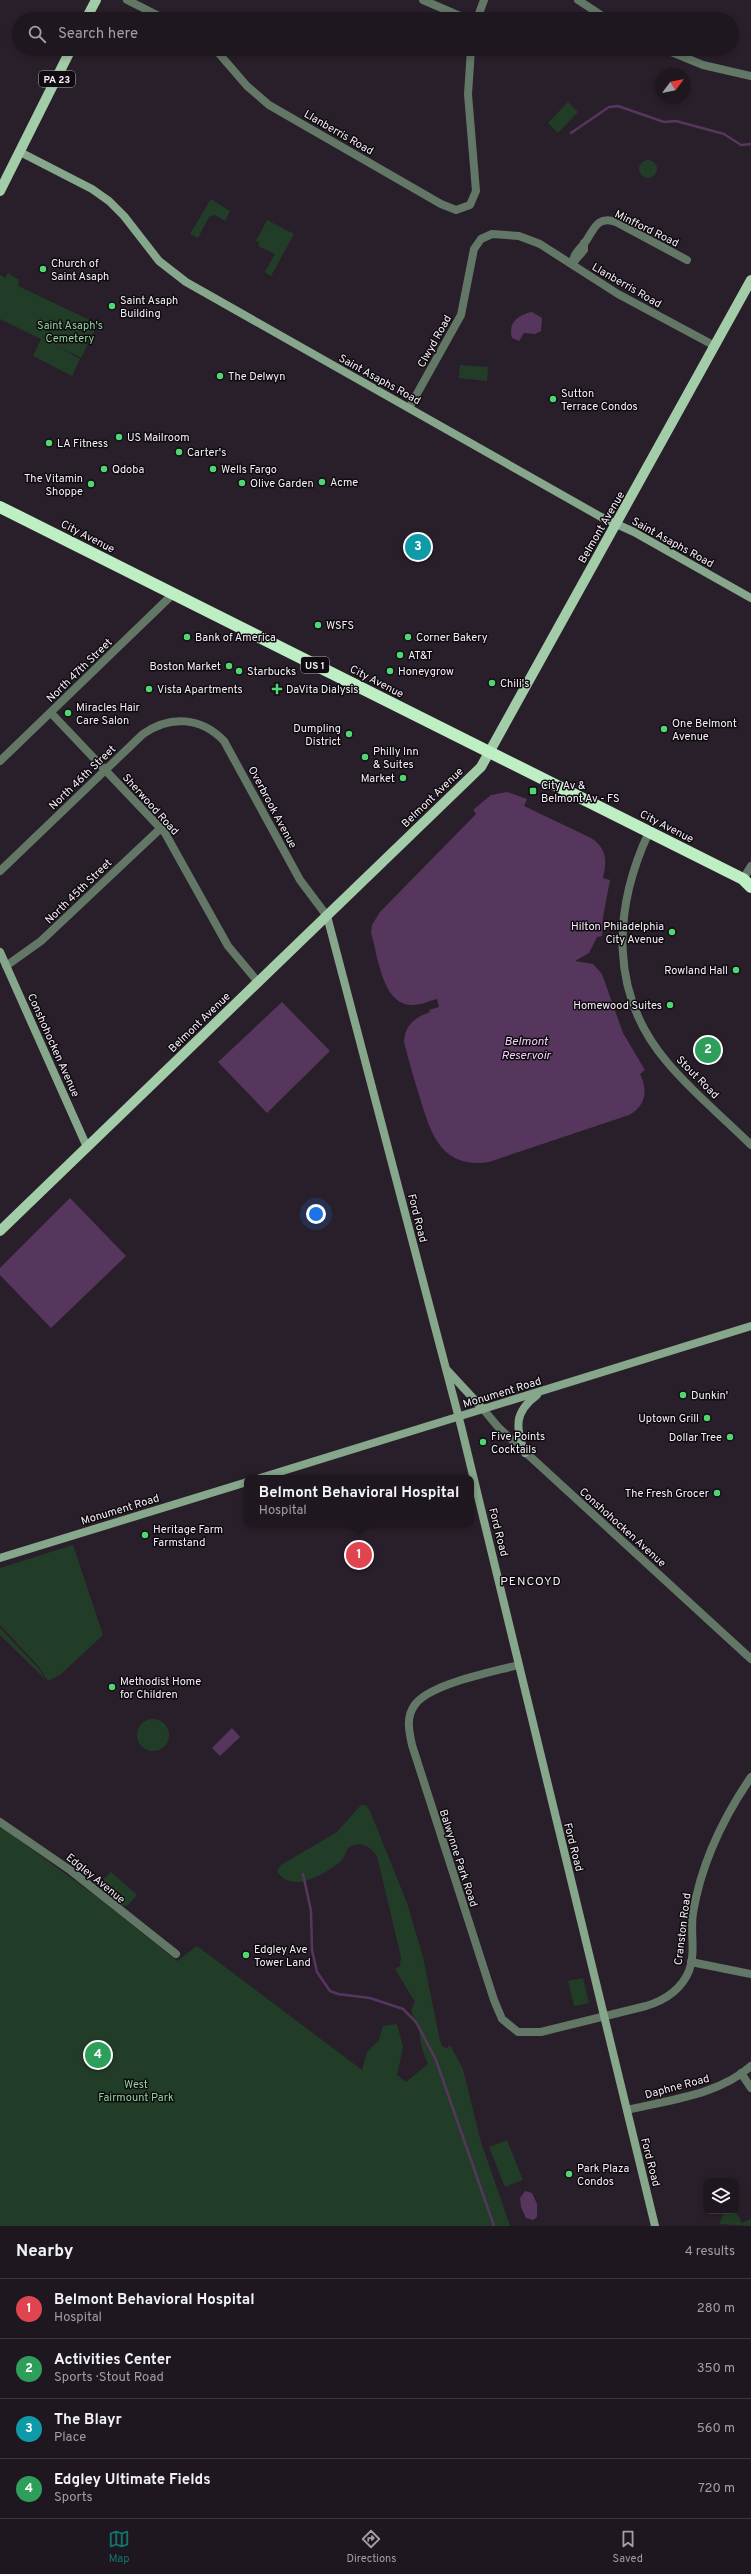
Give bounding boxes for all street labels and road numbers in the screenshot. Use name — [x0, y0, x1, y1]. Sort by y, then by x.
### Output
road number: PA 23 — [39, 71, 75, 87]
street label: Llanberris Road — [301, 107, 376, 158]
street label: Minfford Road — [612, 207, 681, 250]
street label: Llanberris Road — [589, 260, 664, 311]
street label: Clwyd Road — [415, 313, 455, 370]
street label: Saint Asaphs Road — [336, 352, 423, 408]
street label: Belmont Avenue — [576, 489, 628, 566]
street label: Saint Asaphs Road — [629, 515, 716, 571]
street label: City Avenue — [58, 517, 117, 556]
street label: North 47th Street — [44, 636, 116, 706]
road number: US 1 — [301, 657, 329, 673]
street label: City Avenue — [347, 662, 406, 701]
street label: North 46th Street — [46, 742, 119, 813]
street label: Overbrook Avenue — [245, 764, 300, 851]
street label: Belmont Avenue — [399, 765, 467, 831]
street label: Sherwood Road — [119, 771, 182, 838]
street label: City Avenue — [637, 807, 696, 846]
street label: North 45th Street — [42, 856, 115, 927]
street label: Belmont Avenue — [166, 990, 234, 1056]
street label: Conshohocken Avenue — [24, 991, 82, 1099]
street label: Stout Road — [673, 1053, 722, 1102]
street label: Ford Road — [404, 1192, 430, 1244]
street label: Monument Road — [461, 1374, 543, 1412]
street label: Conshohocken Avenue — [576, 1485, 669, 1570]
street label: Monument Road — [79, 1491, 161, 1529]
street label: Ford Road — [485, 1506, 511, 1558]
street label: Balwynne Park Road — [436, 1808, 480, 1909]
street label: Ford Road — [560, 1821, 586, 1873]
street label: Edgley Avenue — [63, 1851, 128, 1907]
street label: Cranston Road — [672, 1892, 694, 1966]
street label: Daphne Road — [644, 2072, 711, 2102]
street label: Ford Road — [637, 2136, 663, 2188]

